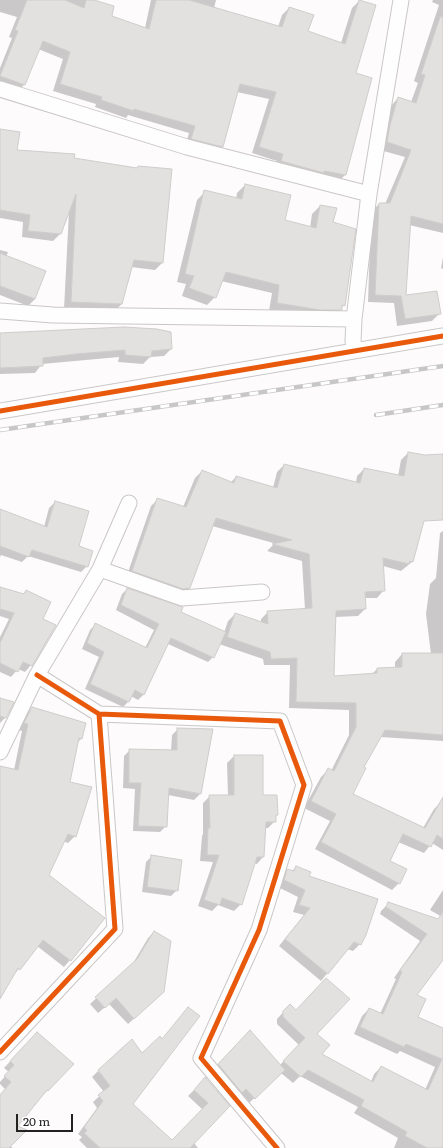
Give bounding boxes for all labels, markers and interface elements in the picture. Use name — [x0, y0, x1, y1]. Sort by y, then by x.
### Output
scale bar — [18, 1106, 75, 1132]
text: 20 m — [23, 1112, 50, 1130]

